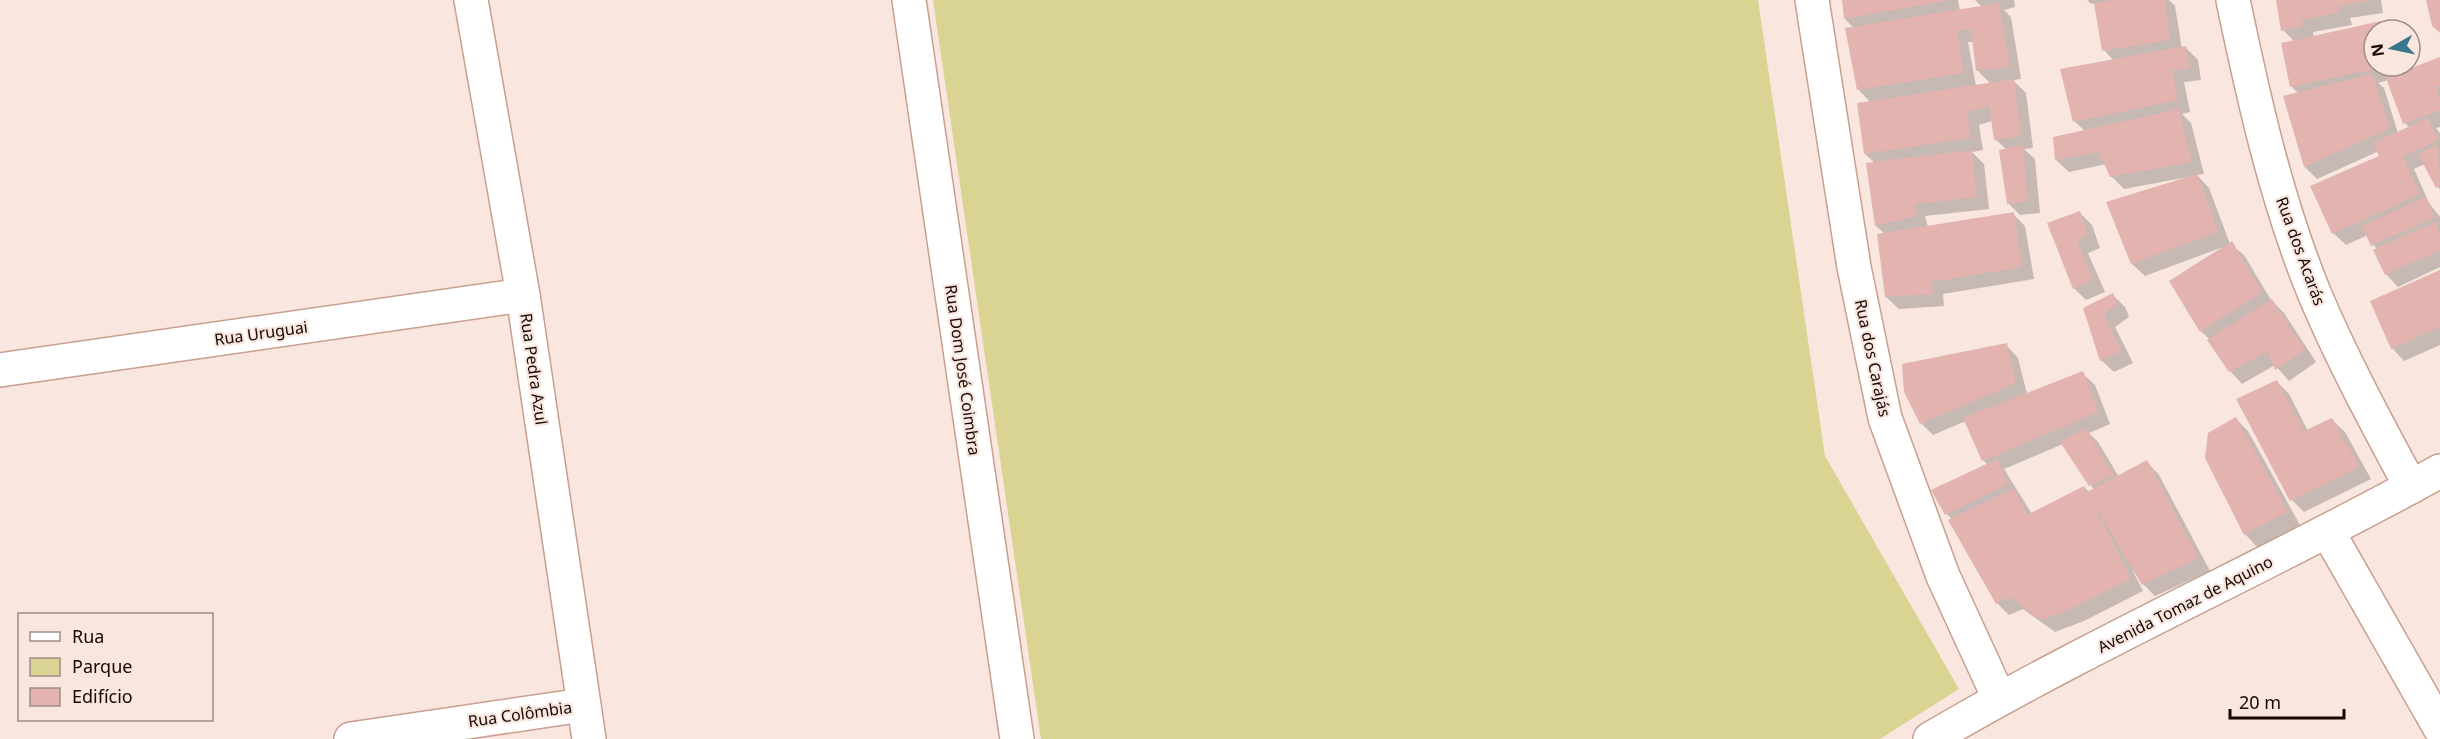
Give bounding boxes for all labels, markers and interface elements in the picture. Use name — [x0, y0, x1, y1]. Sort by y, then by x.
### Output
north arrow — [2362, 18, 2422, 78]
text: N — [2365, 42, 2389, 58]
street label: Rua dos Acarás — [2271, 194, 2331, 308]
street label: Rua Dom José Coimbra — [940, 283, 986, 457]
street label: Rua dos Carajás — [1850, 297, 1896, 419]
street label: Rua Pedra Azul — [515, 312, 553, 426]
street label: Rua Uruguai — [213, 316, 309, 350]
street label: Avenida Tomaz de Aquino — [2094, 550, 2276, 658]
legend — [18, 613, 213, 721]
text: Rua — [72, 624, 104, 648]
text: Parque — [72, 654, 132, 678]
scale bar — [2230, 682, 2344, 720]
text: Edifício — [72, 684, 133, 708]
text: 20 m — [2239, 690, 2281, 714]
street label: Rua Colômbia — [467, 696, 573, 732]

